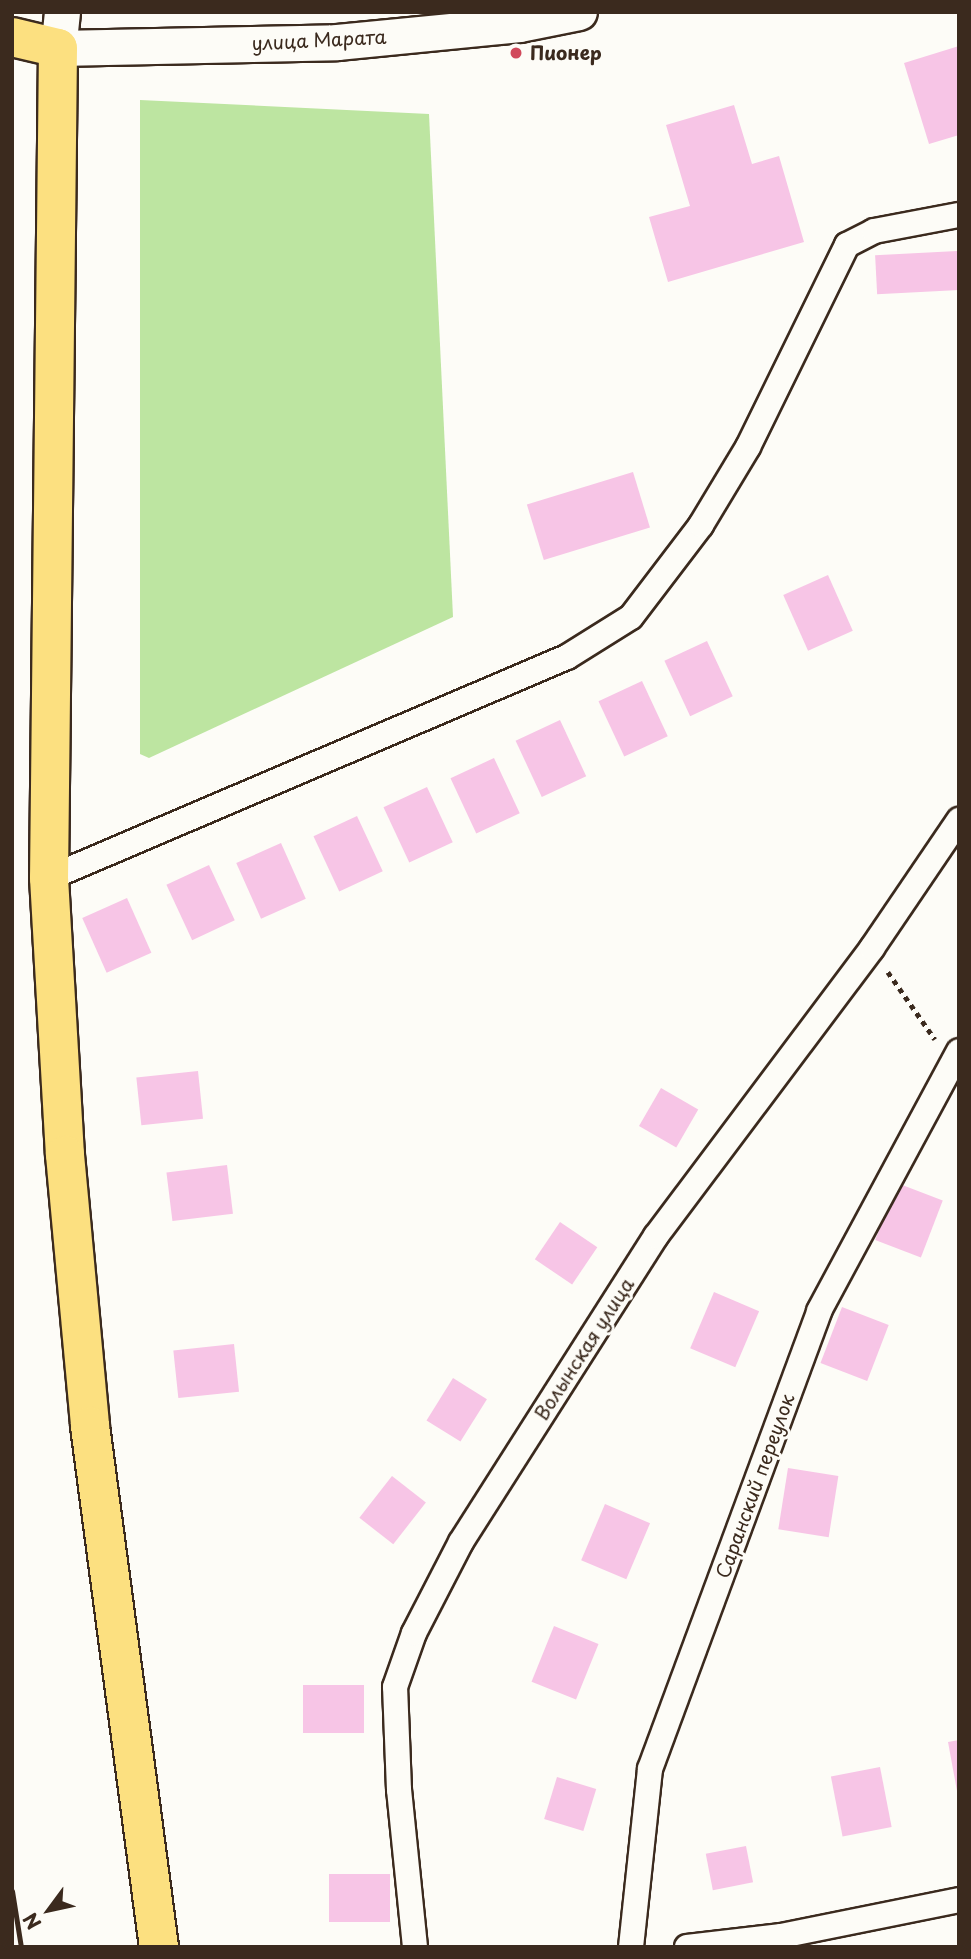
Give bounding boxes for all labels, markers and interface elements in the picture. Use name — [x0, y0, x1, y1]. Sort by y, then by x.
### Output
street label: улица Марата — [250, 25, 388, 55]
place label: Пионер — [530, 42, 602, 64]
marker: Пионер — [508, 45, 524, 61]
street label: Волынская улица — [529, 1273, 639, 1425]
street label: Саранский переулок — [711, 1391, 799, 1581]
north arrow — [14, 1875, 84, 1945]
text: N — [16, 1907, 47, 1935]

